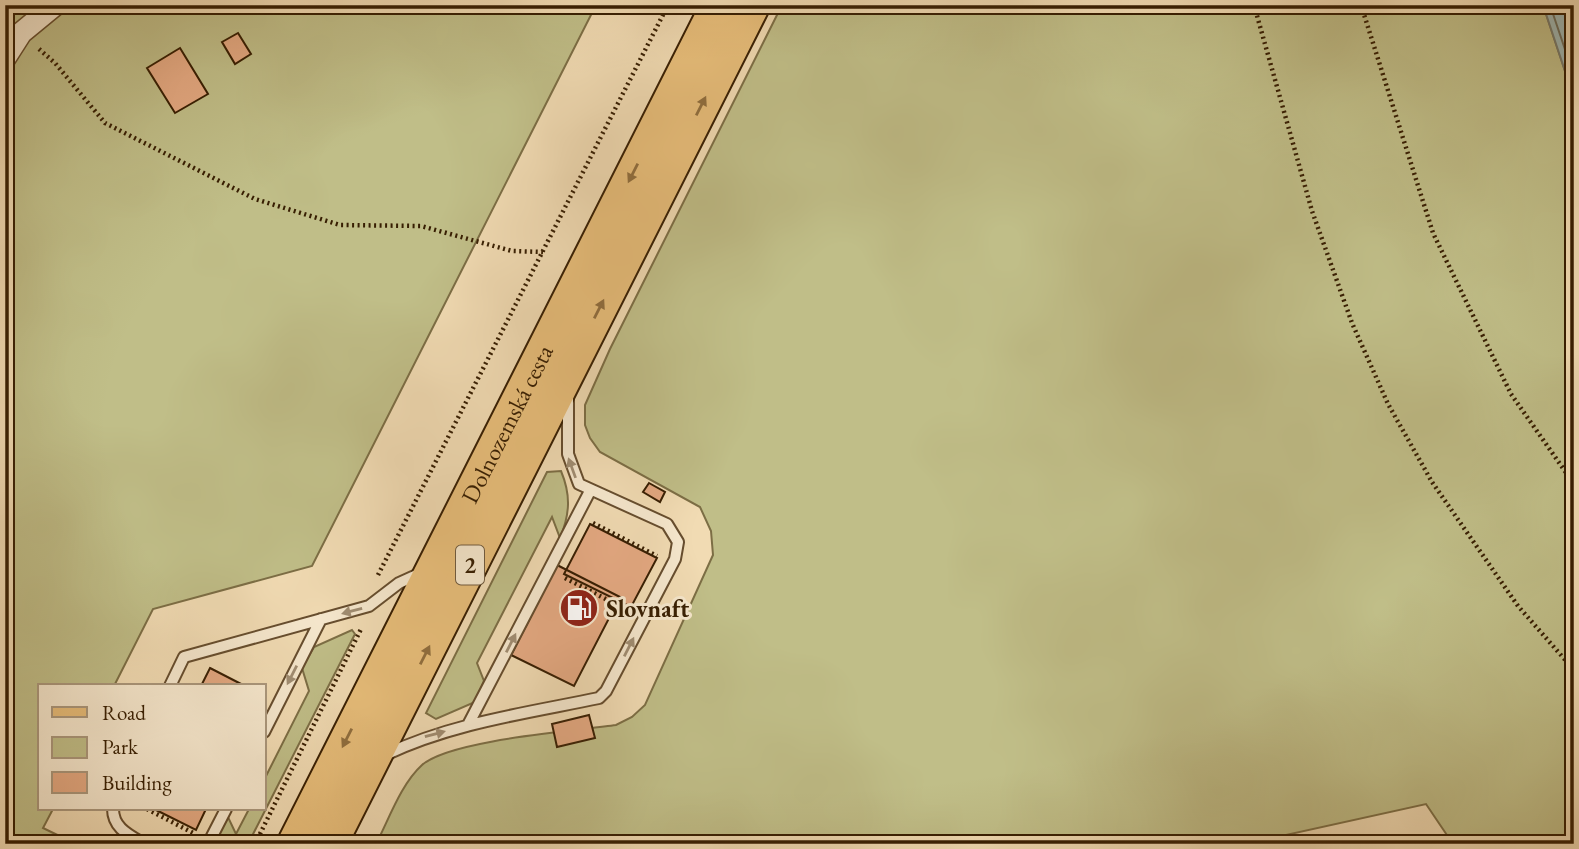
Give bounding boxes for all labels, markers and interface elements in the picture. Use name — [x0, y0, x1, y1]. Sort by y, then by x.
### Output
one-way arrow — [695, 96, 706, 116]
one-way arrow — [627, 163, 638, 183]
one-way arrow — [594, 299, 605, 319]
street label: Dolnozemská cesta — [453, 339, 560, 508]
one-way arrow — [567, 457, 578, 478]
road number: 2 — [456, 545, 484, 584]
fuel station icon: Slovnaft — [558, 587, 600, 629]
place label: Slovnaft — [606, 593, 689, 624]
one-way arrow — [341, 606, 362, 616]
one-way arrow — [505, 633, 517, 653]
one-way arrow — [624, 637, 635, 657]
one-way arrow — [419, 645, 431, 665]
one-way arrow — [287, 666, 299, 686]
legend — [38, 684, 266, 810]
text: Road — [102, 699, 146, 726]
one-way arrow — [342, 728, 353, 748]
one-way arrow — [425, 728, 447, 739]
text: Park — [102, 733, 139, 760]
text: Building — [102, 769, 172, 796]

